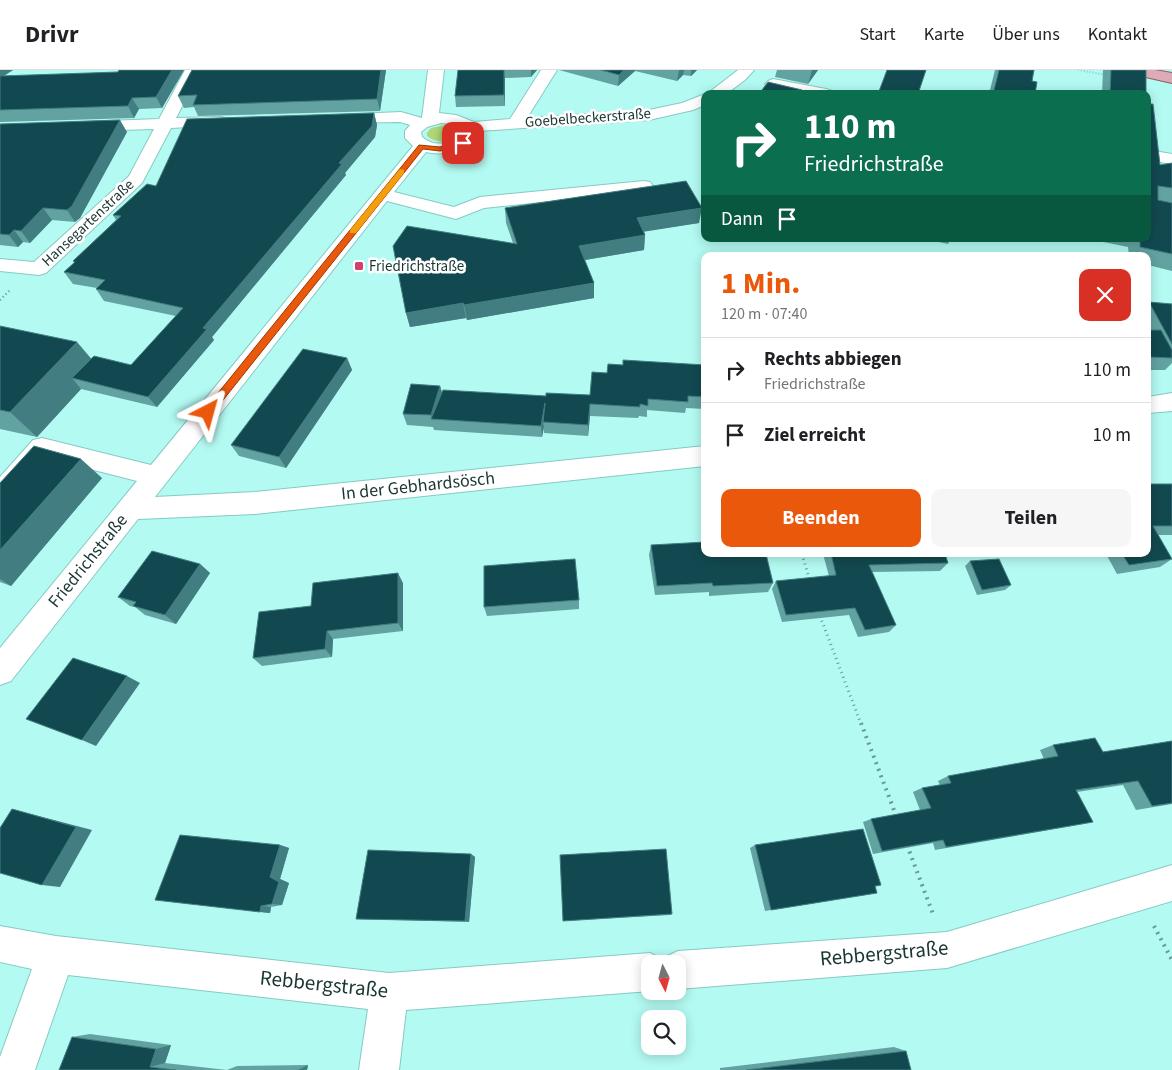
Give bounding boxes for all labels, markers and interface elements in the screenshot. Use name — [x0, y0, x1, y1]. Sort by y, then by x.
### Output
text: Drivr — [25, 17, 79, 52]
text: Start — [859, 22, 896, 47]
text: Karte — [924, 22, 964, 47]
text: Über uns — [992, 22, 1060, 47]
text: Kontakt — [1088, 22, 1147, 47]
text: 110 m — [804, 102, 896, 152]
street label: Goebelbeckerstraße — [524, 103, 652, 133]
icon: right — [721, 110, 786, 175]
pin — [442, 122, 484, 164]
icon: arrive — [449, 129, 477, 157]
text: Friedrichstraße — [804, 148, 944, 180]
street label: Hansegartenstraße — [37, 175, 139, 271]
icon: arrive — [773, 205, 801, 233]
text: Dann — [721, 206, 763, 233]
place label: Friedrichstraße — [369, 256, 464, 277]
marker: Friedrichstraße — [353, 260, 365, 272]
text: 1 Min. — [721, 262, 800, 305]
button: close — [1079, 269, 1131, 321]
text: 120 m · 07:40 — [721, 303, 808, 325]
text: Rechts abbiegen — [764, 346, 902, 373]
icon: right — [721, 356, 749, 384]
text: 110 m — [1083, 357, 1131, 384]
text: Friedrichstraße — [764, 373, 866, 395]
position arrow — [181, 385, 233, 437]
icon: arrive — [721, 421, 749, 449]
text: Ziel erreicht — [764, 422, 865, 449]
text: 10 m — [1093, 422, 1131, 449]
street label: In der Gebhardsösch — [340, 465, 496, 507]
button: Beenden — [721, 489, 921, 547]
button: Teilen — [931, 489, 1131, 547]
street label: Friedrichstraße — [42, 509, 134, 613]
street label: Rebbergstraße — [819, 932, 949, 974]
north arrow — [641, 955, 686, 1000]
map controls — [641, 955, 686, 1055]
street label: Rebbergstraße — [258, 962, 390, 1006]
button: search — [641, 1010, 686, 1055]

